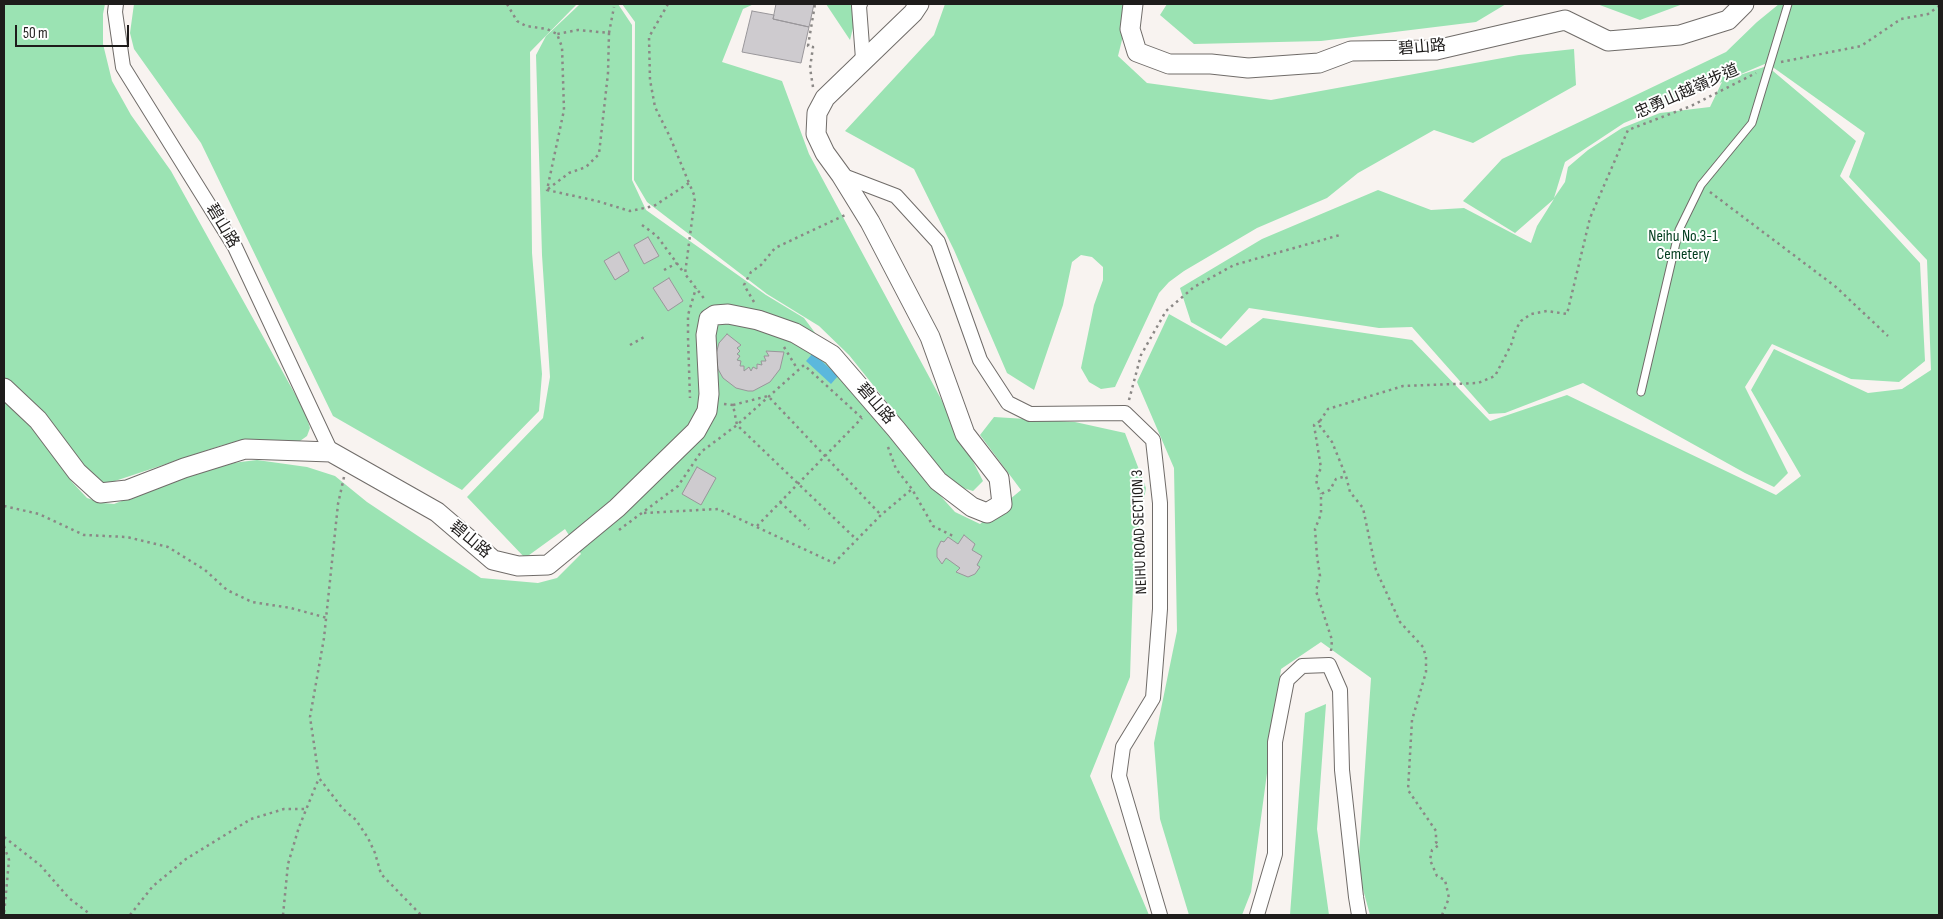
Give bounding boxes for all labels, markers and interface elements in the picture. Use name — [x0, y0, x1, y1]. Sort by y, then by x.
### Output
scale bar — [18, 15, 131, 47]
text: 50 m — [23, 24, 48, 43]
street label: 碧山路 — [1397, 36, 1447, 60]
street label: 忠勇山越嶺步道 — [1632, 60, 1742, 124]
street label: 碧山路 — [201, 200, 243, 252]
park label: Neihu No.3-1 Cemetery — [1648, 227, 1718, 265]
street label: 碧山路 — [852, 380, 898, 428]
street label: NEIHU ROAD SECTION 3 — [1128, 469, 1152, 595]
street label: 碧山路 — [445, 517, 495, 563]

